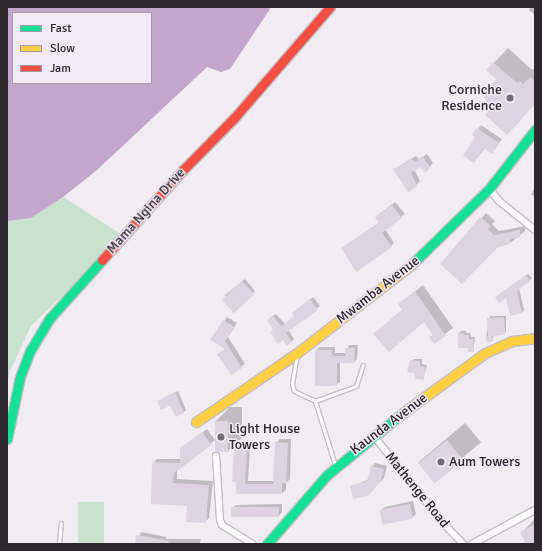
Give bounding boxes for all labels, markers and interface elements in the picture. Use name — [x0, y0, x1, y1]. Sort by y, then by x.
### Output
legend — [12, 12, 152, 84]
text: Fast — [50, 21, 71, 36]
text: Slow — [50, 41, 75, 56]
text: Jam — [50, 61, 71, 76]
place label: Corniche Residence — [441, 82, 502, 114]
marker: Corniche Residence — [505, 93, 515, 103]
street label: Mama Ngina Drive — [103, 165, 189, 257]
street label: Mwamba Avenue — [333, 252, 423, 328]
street label: Kaunda Avenue — [347, 390, 431, 458]
place label: Light House Towers — [229, 421, 300, 454]
marker: Light House Towers — [216, 432, 226, 442]
street label: Mathenge Road — [381, 449, 453, 531]
place label: Aum Towers — [449, 454, 520, 470]
marker: Aum Towers — [436, 457, 446, 467]

